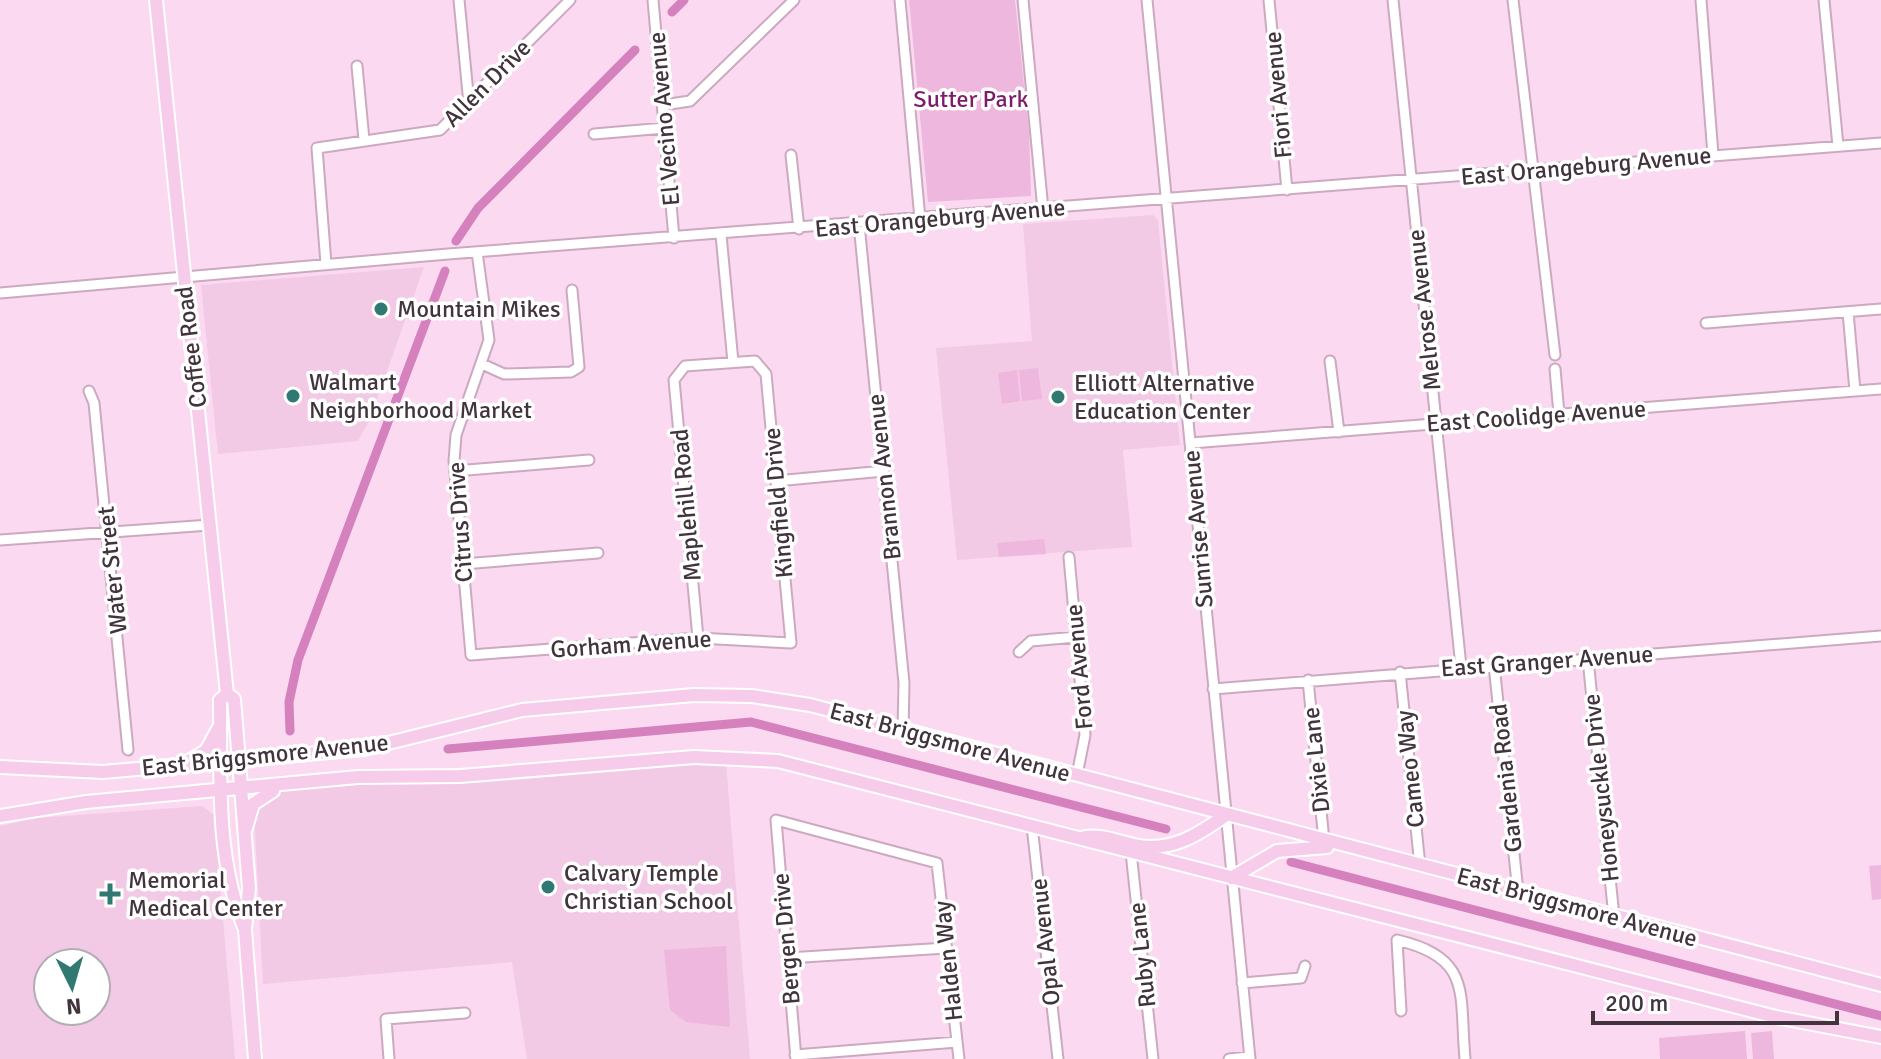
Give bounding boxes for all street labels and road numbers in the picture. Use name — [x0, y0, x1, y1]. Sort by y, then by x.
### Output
street label: Fiori Avenue — [1257, 30, 1299, 160]
street label: El Vecino Avenue — [641, 31, 687, 207]
street label: Allen Drive — [437, 33, 537, 133]
street label: East Orangeburg Avenue — [1459, 140, 1713, 192]
street label: East Orangeburg Avenue — [813, 192, 1067, 244]
street label: Melrose Avenue — [1401, 228, 1447, 392]
street label: Coffee Road — [169, 284, 213, 410]
street label: Brannon Avenue — [860, 392, 908, 562]
street label: East Coolidge Avenue — [1425, 393, 1647, 439]
street label: Kingfield Drive — [756, 426, 800, 580]
street label: Maplehill Road — [664, 427, 708, 583]
street label: Sunrise Avenue — [1176, 449, 1220, 609]
street label: Citrus Drive — [441, 461, 479, 583]
street label: Water Street — [90, 505, 134, 635]
street label: Ford Avenue — [1059, 603, 1099, 731]
street label: Gorham Avenue — [549, 623, 713, 665]
street label: East Granger Avenue — [1440, 639, 1654, 683]
street label: Honeysuckle Drive — [1576, 692, 1626, 884]
street label: East Briggsmore Avenue — [826, 695, 1074, 789]
street label: Gardenia Road — [1483, 702, 1529, 854]
street label: Dixie Lane — [1296, 706, 1336, 814]
street label: Cameo Way — [1389, 709, 1431, 829]
street label: East Briggsmore Avenue — [140, 727, 390, 783]
street label: East Briggsmore Avenue — [1453, 860, 1701, 954]
street label: Bergen Drive — [765, 872, 807, 1006]
street label: Opal Avenue — [1023, 877, 1067, 1007]
street label: Halden Way — [927, 899, 969, 1023]
street label: Ruby Lane — [1122, 901, 1162, 1009]

